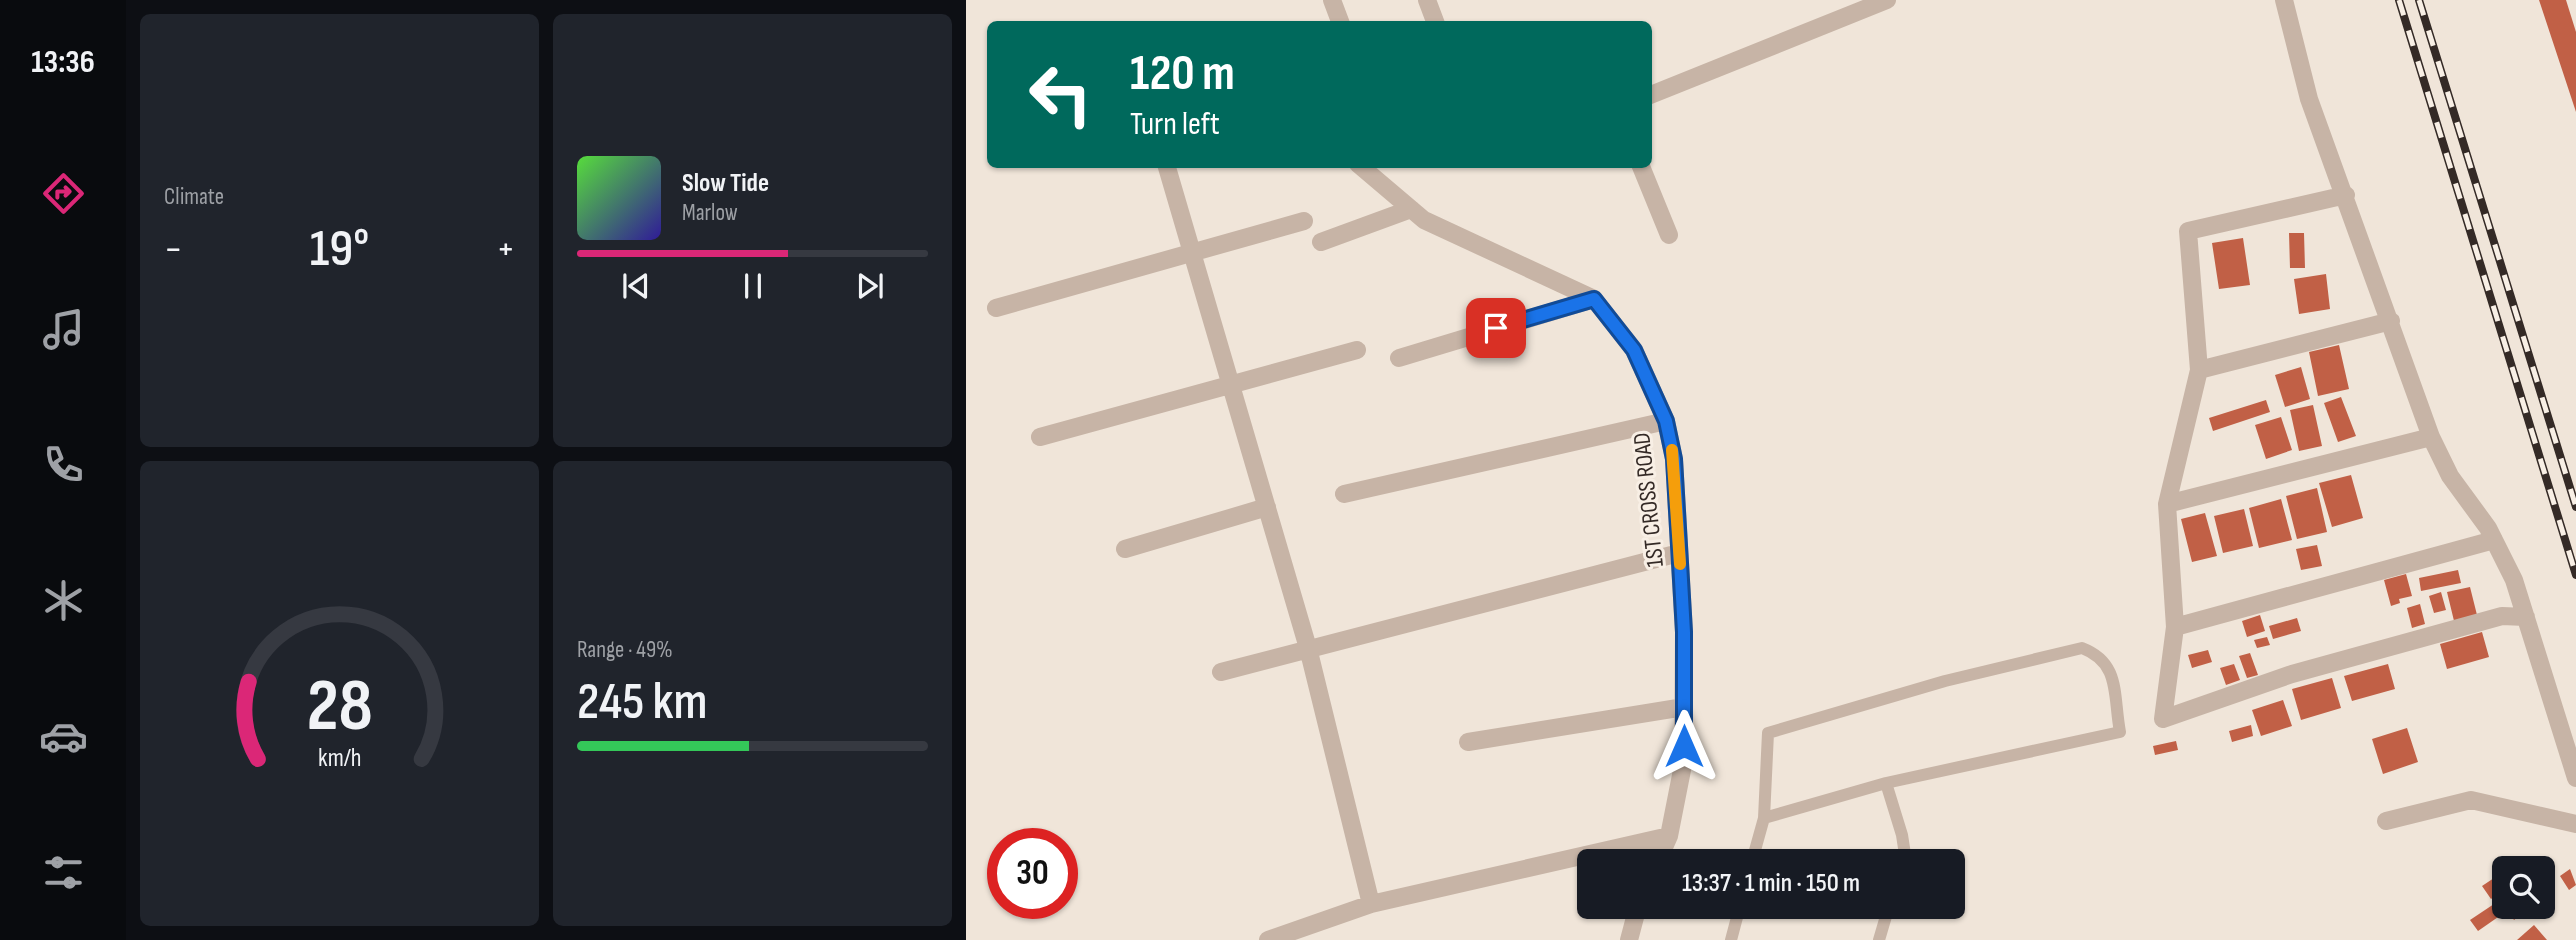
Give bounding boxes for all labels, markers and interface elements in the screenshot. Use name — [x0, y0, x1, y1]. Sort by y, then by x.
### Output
text: 13:36 — [31, 43, 95, 82]
text: 120 m — [1130, 45, 1235, 104]
icon: left — [1015, 49, 1106, 140]
text: Turn left — [1130, 105, 1220, 144]
text: Slow Tide — [682, 168, 769, 199]
icon: directions — [39, 169, 88, 218]
text: Climate — [164, 183, 224, 211]
text: Marlow — [682, 199, 738, 227]
text: 19° — [310, 218, 369, 281]
text: − — [164, 227, 183, 272]
text: + — [496, 227, 515, 272]
icon: previous — [617, 267, 655, 305]
icon: pause — [734, 267, 772, 305]
icon: next — [851, 267, 889, 305]
pin — [1466, 298, 1526, 358]
icon: music — [39, 305, 88, 354]
icon: arrive — [1477, 309, 1515, 347]
street label: 1ST CROSS ROAD — [1627, 431, 1670, 569]
icon: phone — [39, 440, 88, 489]
icon: climate — [39, 576, 88, 625]
text: Range · 49% — [577, 636, 673, 664]
text: 28 — [306, 664, 373, 752]
text: 245 km — [577, 671, 708, 734]
position arrow — [1647, 709, 1721, 783]
icon: car — [39, 712, 88, 761]
text: km/h — [318, 743, 361, 774]
speed limit sign: 30 — [987, 828, 1078, 919]
icon: filters — [39, 848, 88, 897]
map controls — [2492, 856, 2555, 919]
button: search — [2492, 856, 2555, 919]
text: 13:37 · 1 min · 150 m — [1682, 868, 1860, 899]

